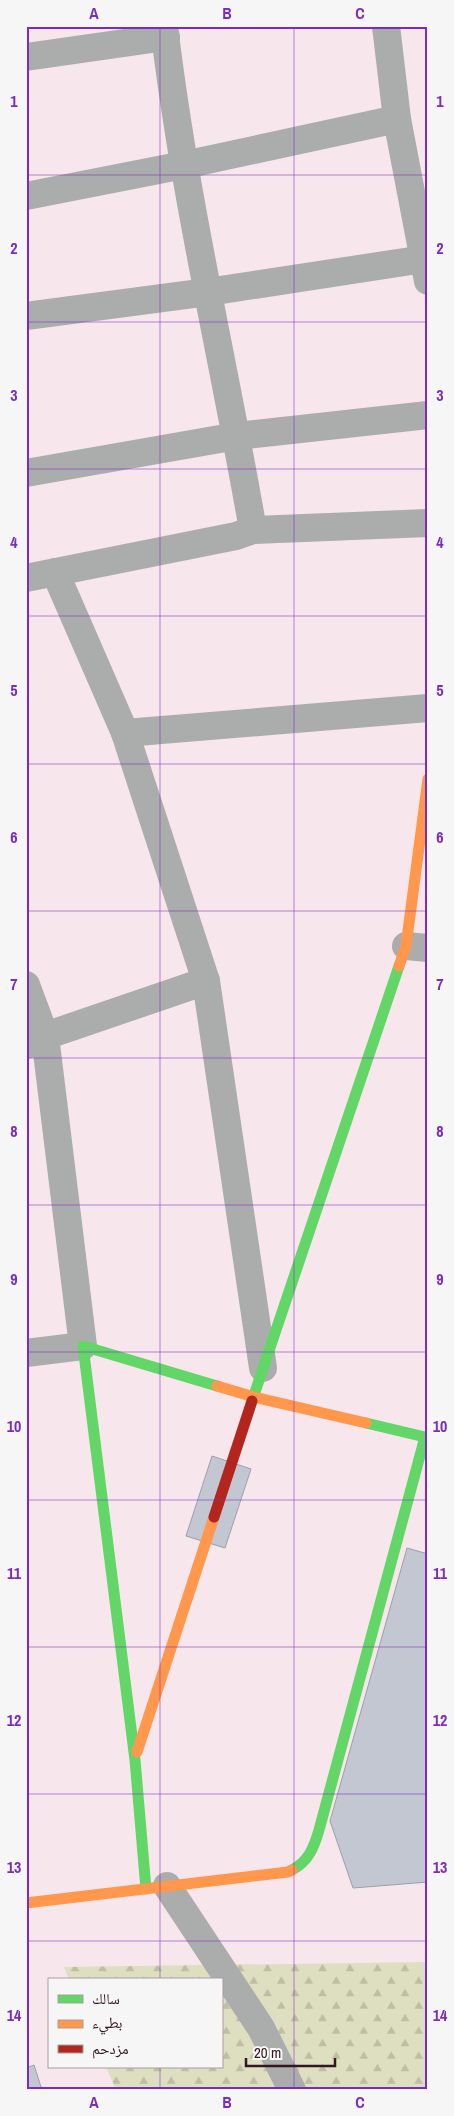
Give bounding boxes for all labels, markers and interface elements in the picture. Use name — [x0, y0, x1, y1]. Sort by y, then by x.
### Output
text: A — [89, 2, 99, 24]
text: B — [222, 2, 232, 24]
text: C — [355, 2, 365, 24]
text: 1 — [10, 90, 18, 112]
text: 1 — [436, 90, 444, 112]
text: 2 — [10, 237, 18, 259]
text: 2 — [436, 237, 444, 259]
text: 3 — [10, 384, 18, 406]
text: 3 — [436, 384, 444, 406]
text: 4 — [10, 531, 18, 553]
text: 4 — [436, 531, 444, 553]
text: 5 — [10, 679, 18, 701]
text: 5 — [436, 679, 444, 701]
text: 6 — [10, 826, 18, 848]
text: 6 — [436, 826, 444, 848]
text: 7 — [10, 973, 18, 995]
text: 7 — [436, 973, 444, 995]
text: 8 — [10, 1120, 18, 1142]
text: 8 — [436, 1120, 444, 1142]
text: 9 — [10, 1268, 18, 1290]
text: 9 — [436, 1268, 444, 1290]
text: 10 — [7, 1415, 21, 1437]
text: 10 — [433, 1415, 447, 1437]
text: 11 — [7, 1562, 22, 1584]
text: 11 — [433, 1562, 448, 1584]
text: 12 — [7, 1709, 21, 1731]
text: 12 — [433, 1709, 447, 1731]
text: 13 — [7, 1856, 21, 1878]
text: 13 — [433, 1856, 447, 1878]
legend — [48, 1978, 222, 2068]
text: سالك — [92, 1988, 120, 2009]
text: 14 — [7, 2004, 22, 2026]
text: 14 — [433, 2004, 448, 2026]
text: بطيء — [92, 2012, 122, 2035]
scale bar — [246, 2036, 335, 2068]
text: مزدحم — [92, 2038, 129, 2059]
text: 20 m — [254, 2042, 281, 2063]
text: A — [89, 2091, 99, 2113]
text: B — [222, 2091, 232, 2113]
text: C — [355, 2091, 365, 2113]

